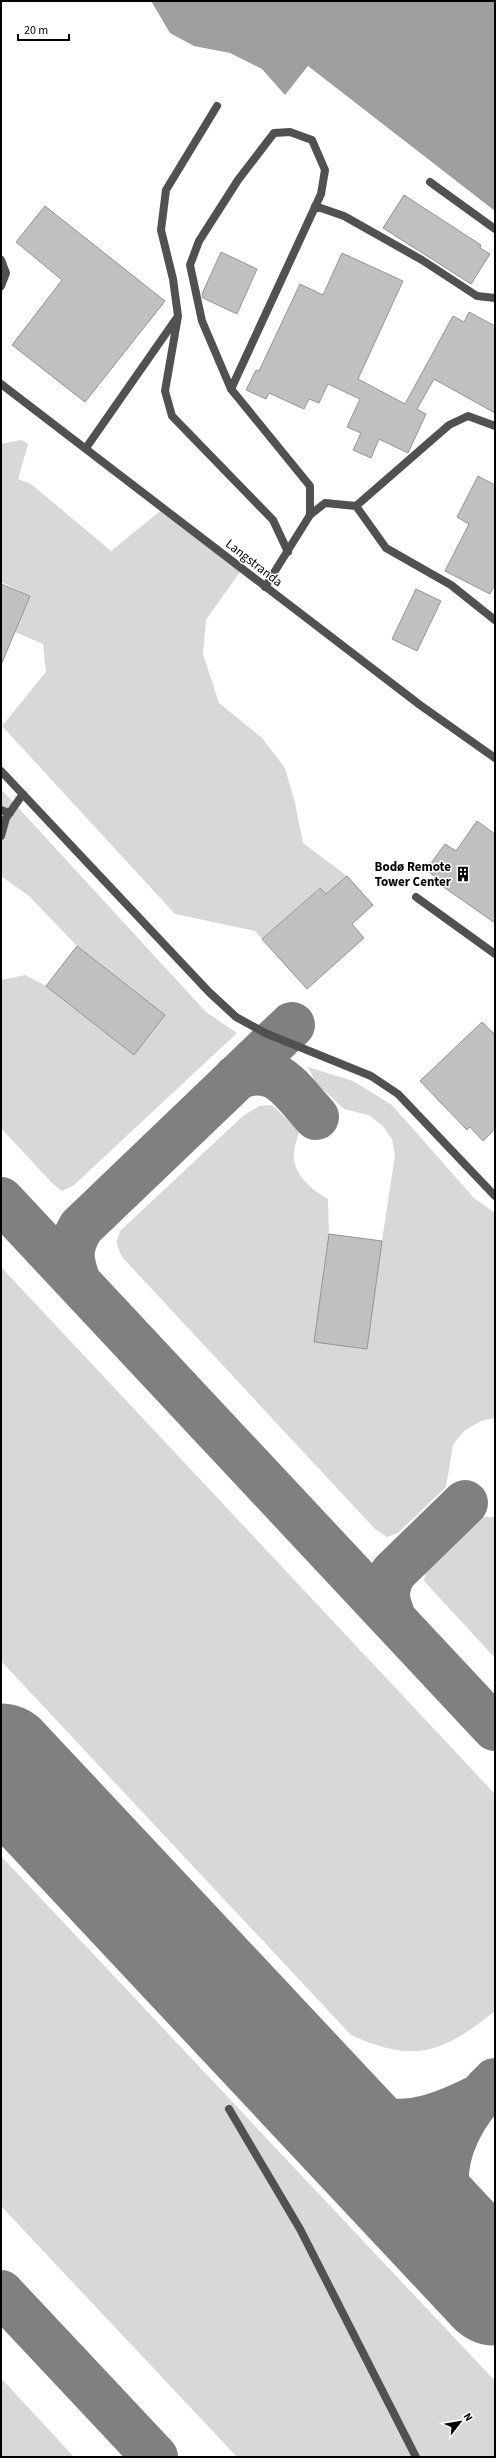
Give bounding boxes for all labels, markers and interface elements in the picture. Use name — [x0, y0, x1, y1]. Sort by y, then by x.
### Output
scale bar — [18, 16, 69, 42]
text: 20 m — [24, 22, 48, 39]
street label: Langstranda — [222, 535, 286, 591]
place label: Bodø Remote Tower Center — [375, 858, 452, 891]
building icon: Bodø Remote Tower Center — [454, 865, 472, 883]
north arrow — [440, 2402, 480, 2442]
text: N — [460, 2410, 476, 2424]

